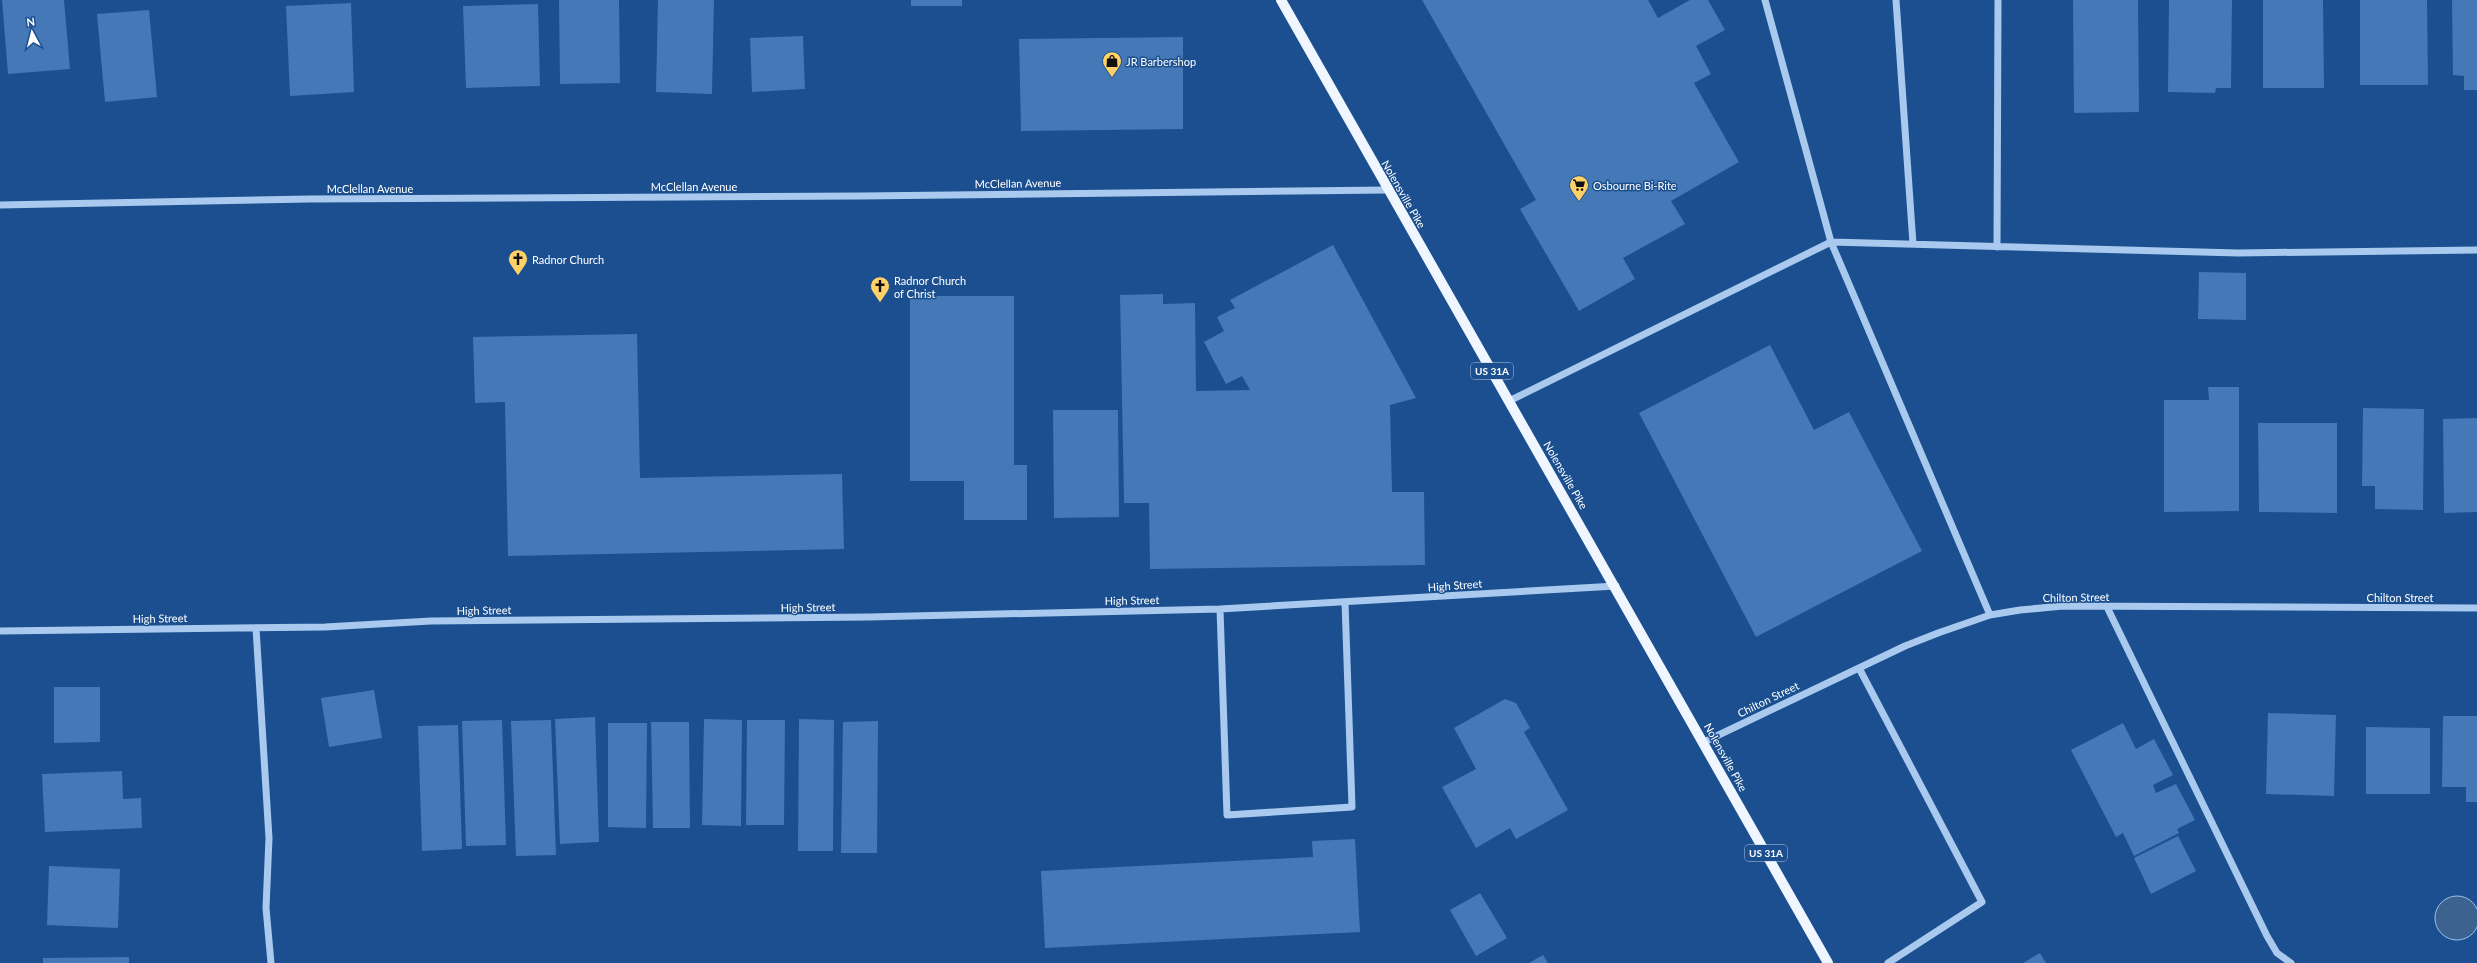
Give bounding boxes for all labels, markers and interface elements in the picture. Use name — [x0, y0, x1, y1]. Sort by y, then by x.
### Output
north arrow — [12, 12, 52, 52]
text: N — [26, 15, 36, 29]
shop icon: JR Barbershop — [1101, 50, 1123, 78]
place label: JR Barbershop — [1126, 55, 1196, 68]
street label: Nolensville Pike — [1379, 158, 1429, 230]
supermarket icon: Osbourne Bi-Rite — [1568, 174, 1590, 202]
street label: McClellan Avenue — [975, 176, 1062, 190]
place label: Osbourne Bi-Rite — [1593, 179, 1677, 192]
street label: McClellan Avenue — [651, 180, 737, 193]
street label: McClellan Avenue — [327, 182, 413, 195]
church icon: Radnor Church — [507, 248, 529, 276]
place label: Radnor Church — [532, 253, 604, 266]
place label: Radnor Church of Christ — [894, 274, 966, 300]
church icon: Radnor Church of Christ — [869, 275, 891, 303]
road number: US 31A — [1471, 363, 1513, 379]
street label: Nolensville Pike — [1541, 439, 1591, 511]
street label: High Street — [1427, 577, 1483, 593]
street label: Chilton Street — [2042, 590, 2110, 604]
street label: Chilton Street — [2367, 591, 2433, 604]
street label: High Street — [1105, 593, 1159, 607]
street label: High Street — [781, 600, 835, 614]
street label: High Street — [457, 603, 511, 617]
street label: High Street — [133, 611, 187, 625]
street label: Chilton Street — [1735, 678, 1801, 719]
street label: Nolensville Pike — [1702, 721, 1750, 794]
road number: US 31A — [1745, 845, 1787, 861]

